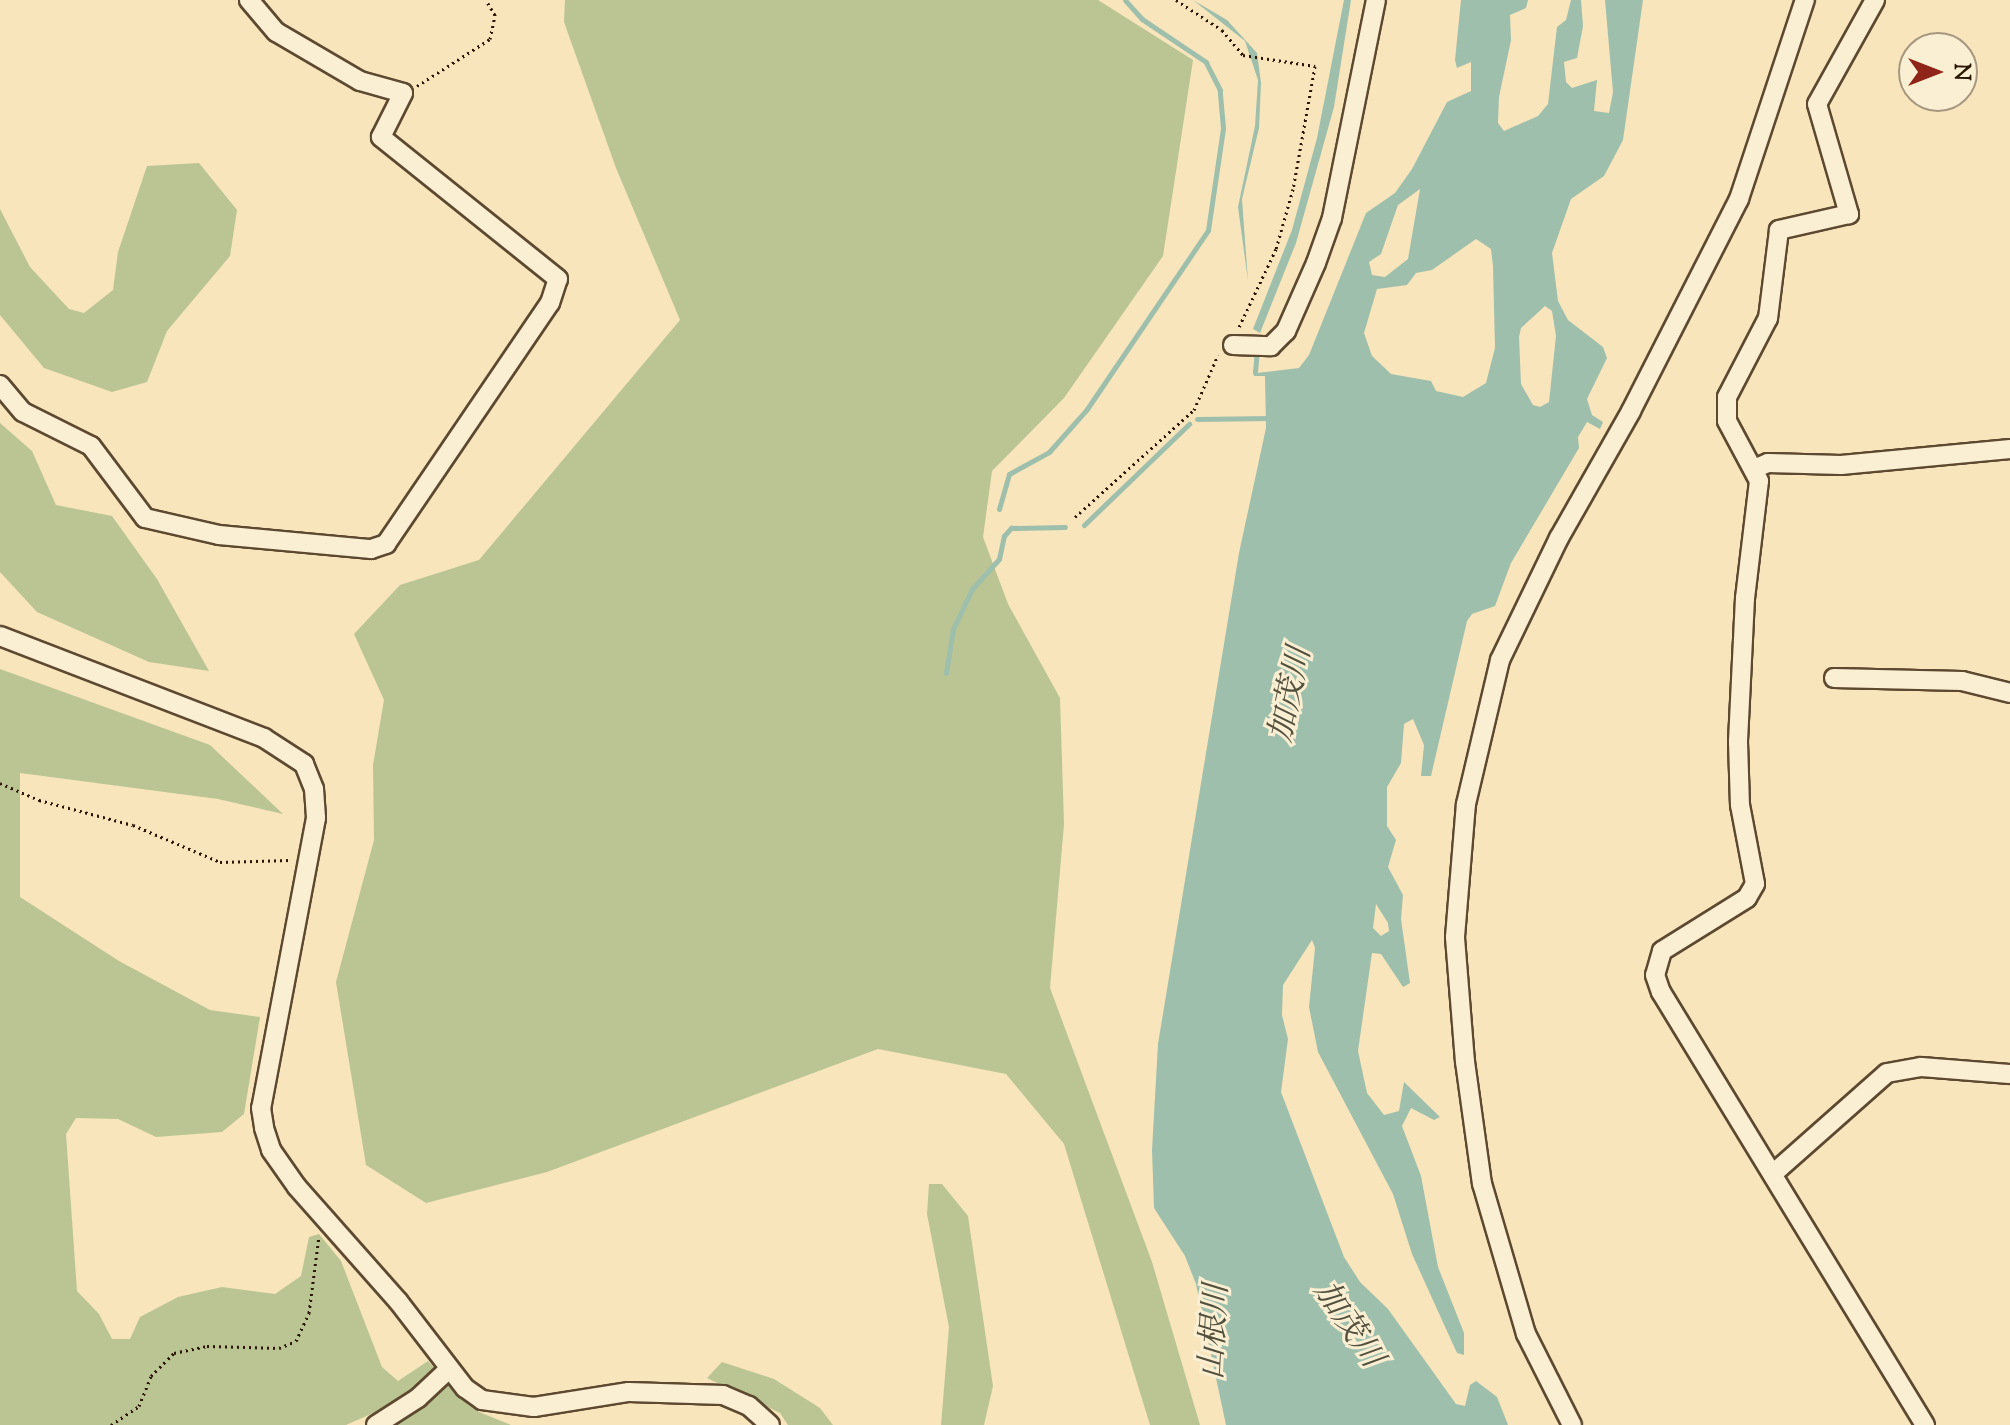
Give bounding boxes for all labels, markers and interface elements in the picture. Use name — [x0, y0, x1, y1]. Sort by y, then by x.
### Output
north arrow — [1898, 32, 1978, 112]
text: N — [1944, 63, 1976, 81]
water label: 加茂川 — [1263, 644, 1321, 746]
water label: 加茂川 — [1304, 1274, 1390, 1376]
water label: 山根川 — [1194, 1283, 1238, 1381]

